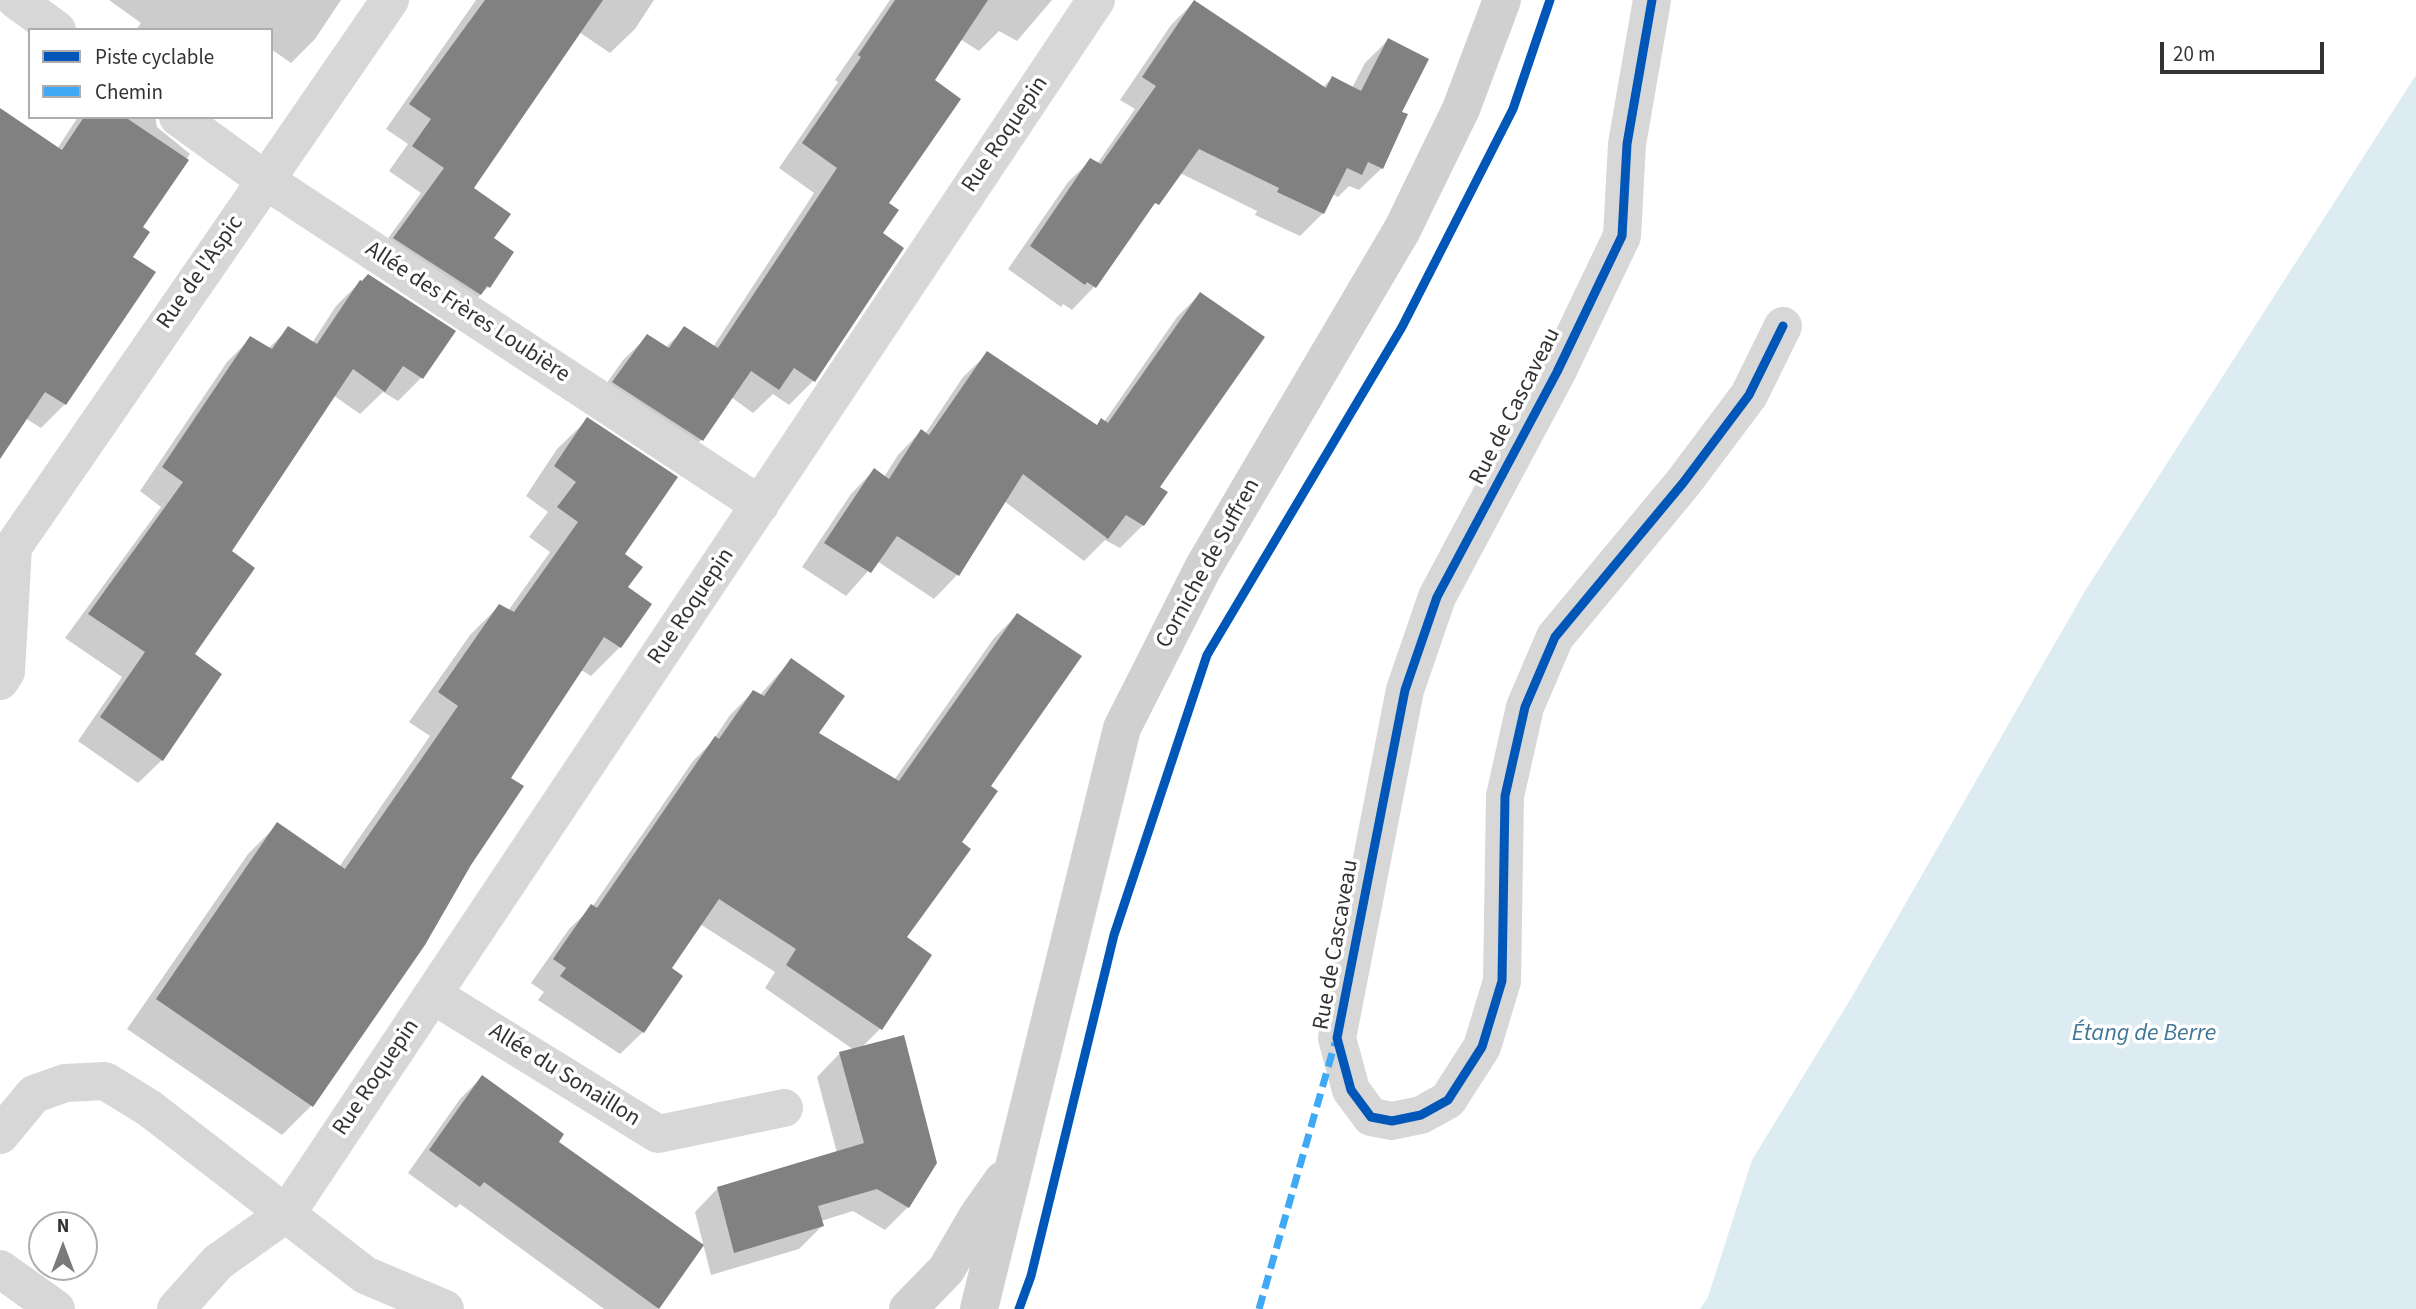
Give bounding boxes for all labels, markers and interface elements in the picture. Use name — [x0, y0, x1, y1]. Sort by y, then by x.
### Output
legend — [28, 28, 273, 119]
scale bar — [2164, 28, 2328, 72]
text: 20 m — [2173, 39, 2215, 69]
text: Piste cyclable — [95, 42, 214, 72]
street label: Rue Roquepin — [957, 71, 1055, 199]
text: Chemin — [95, 77, 163, 107]
street label: Rue de l'Aspic — [152, 211, 250, 335]
street label: Allée des Frères Loubière — [360, 237, 574, 389]
street label: Rue de Cascaveau — [1465, 324, 1567, 490]
street label: Corniche de Suffren — [1151, 474, 1267, 654]
street label: Rue Roquepin — [643, 543, 741, 671]
street label: Rue de Cascaveau — [1308, 858, 1366, 1032]
street label: Rue Roquepin — [328, 1014, 426, 1142]
street label: Allée du Sonaillon — [483, 1018, 645, 1134]
water label: Étang de Berre — [2072, 1021, 2216, 1049]
north arrow — [28, 1211, 98, 1281]
text: N — [57, 1213, 69, 1240]

